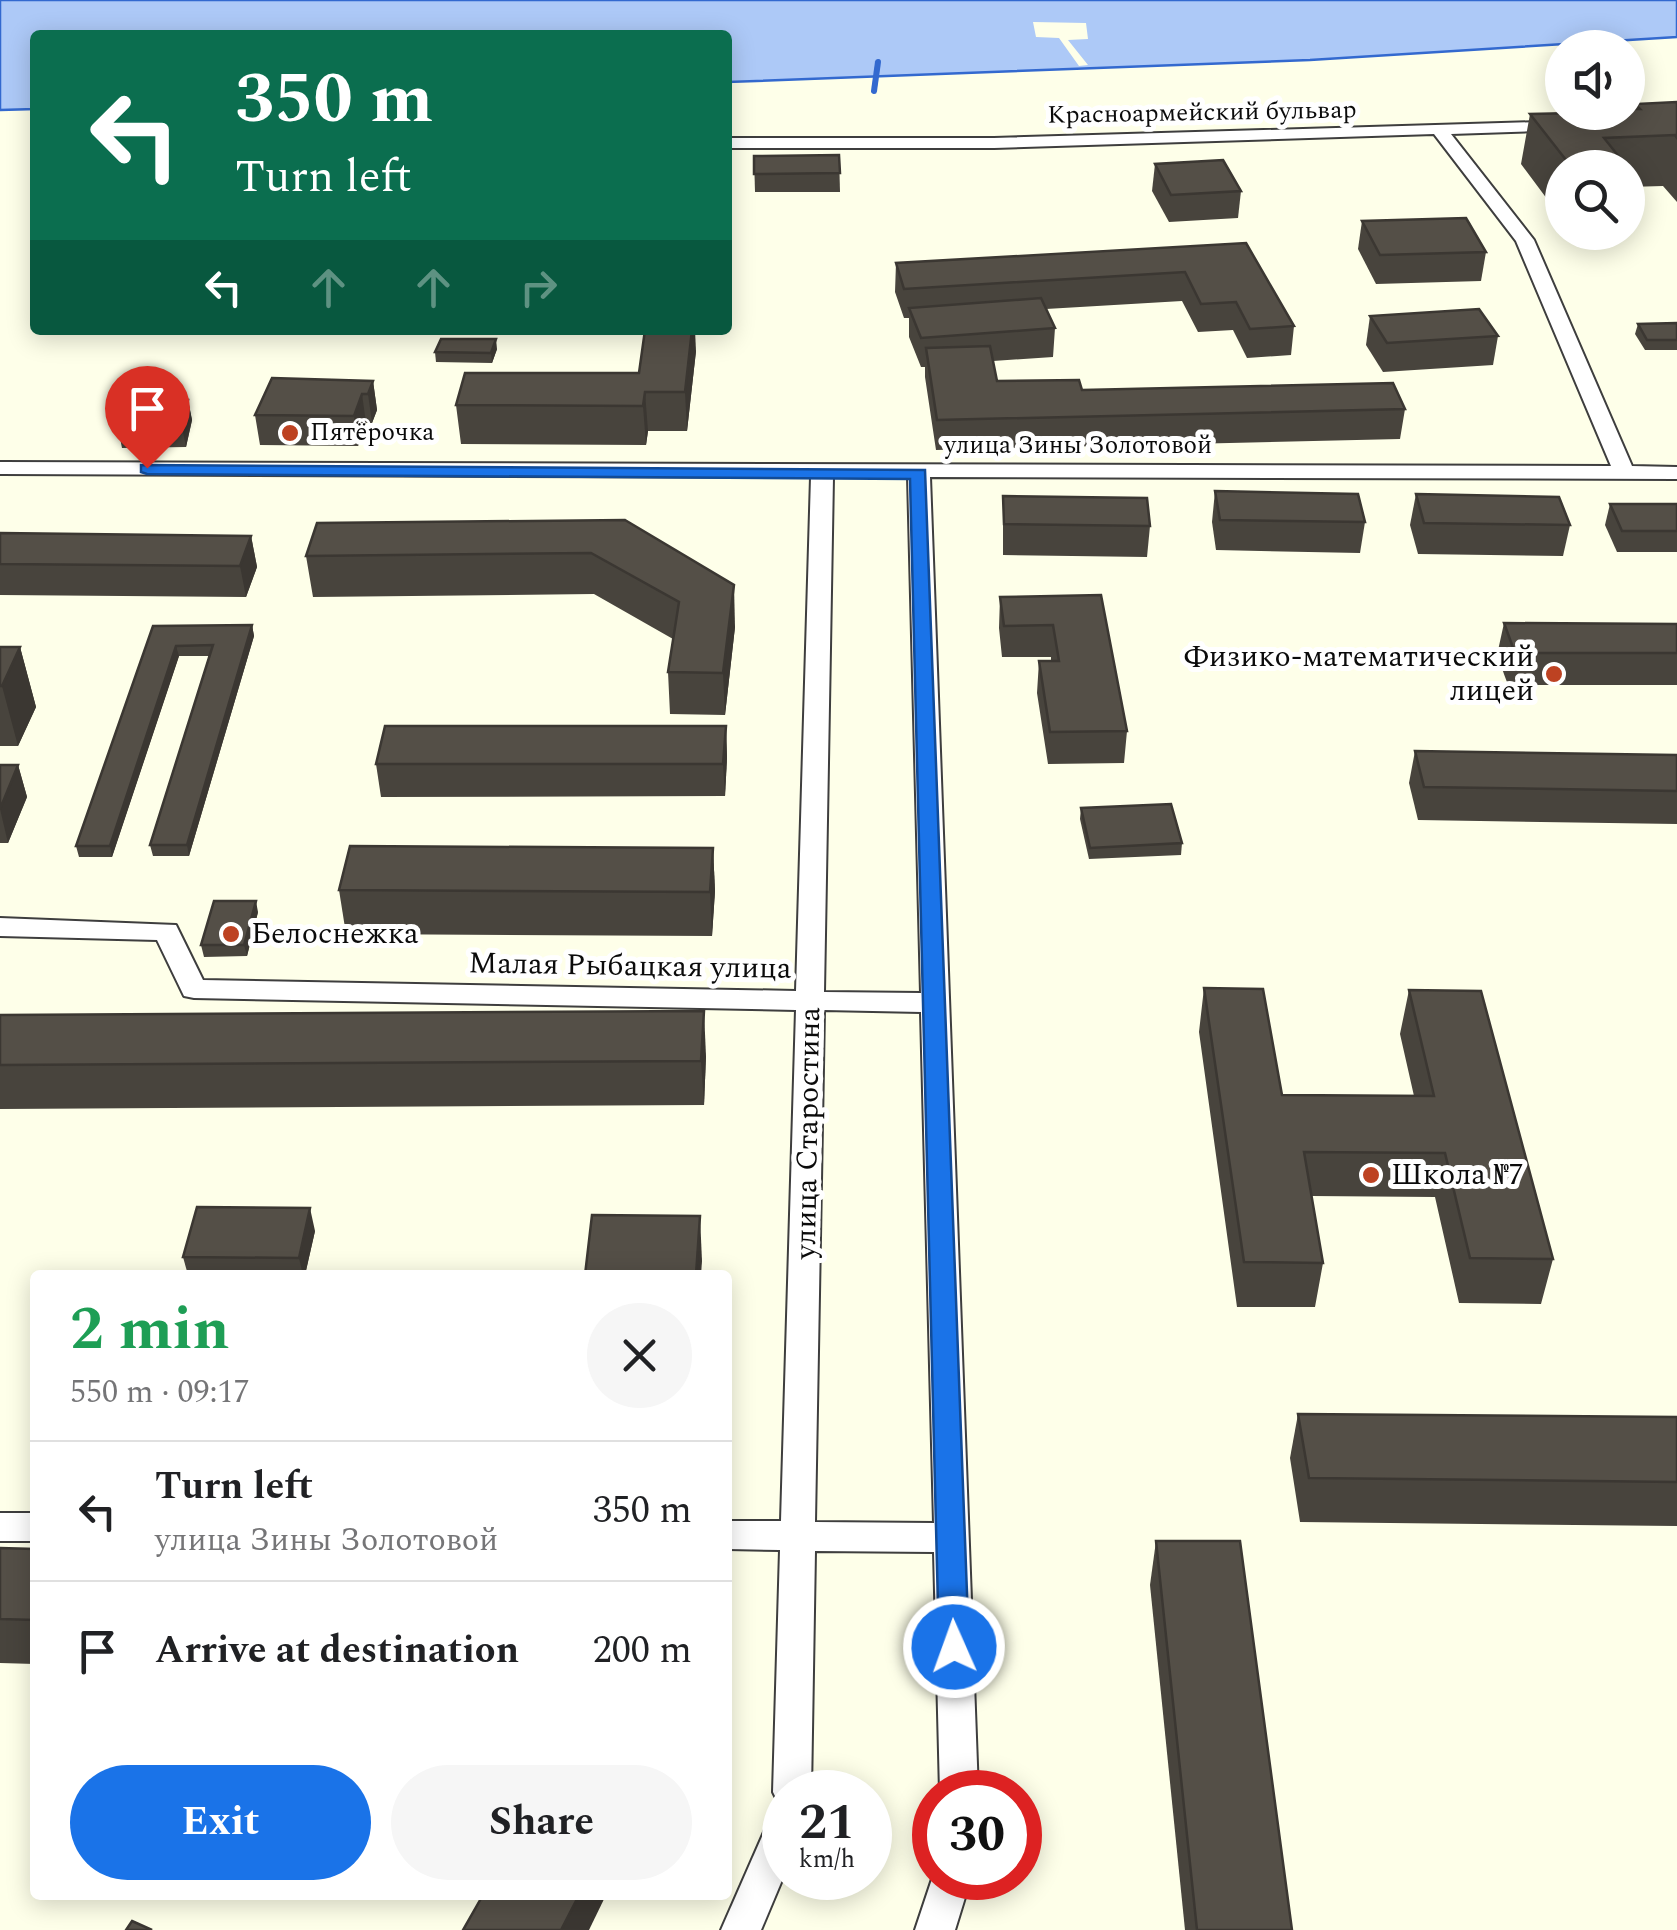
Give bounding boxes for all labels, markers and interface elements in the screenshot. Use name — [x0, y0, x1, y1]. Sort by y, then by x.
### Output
map controls — [1545, 30, 1645, 250]
button: sound — [1545, 30, 1645, 130]
text: 350 m — [235, 47, 433, 153]
icon: left — [70, 70, 200, 200]
street label: Красноармейский бульвар — [1047, 91, 1357, 135]
text: Turn left — [235, 143, 412, 212]
button: search — [1545, 150, 1645, 250]
icon: left — [196, 260, 251, 315]
icon: ahead — [301, 260, 356, 315]
icon: ahead — [406, 260, 461, 315]
icon: right — [511, 260, 566, 315]
pin — [105, 366, 190, 469]
icon: arrive — [120, 381, 175, 436]
place label: Пятёрочка — [310, 414, 434, 452]
marker: Пятёрочка — [279, 422, 301, 444]
street label: улица Зины Золотовой — [943, 427, 1212, 465]
place label: Физико-математический лицей — [1184, 634, 1534, 714]
marker: Физико-математический лицей — [1543, 663, 1565, 685]
place label: Белоснежка — [251, 911, 419, 957]
marker: Белоснежка — [220, 923, 242, 945]
street label: Малая Рыбацкая улица — [468, 940, 792, 992]
street label: улица Старостина — [783, 1006, 833, 1261]
place label: Школа №7 — [1391, 1152, 1523, 1198]
marker: Школа №7 — [1360, 1164, 1382, 1186]
text: 2 min — [70, 1284, 230, 1376]
button: close — [587, 1303, 692, 1408]
text: 550 m · 09:17 — [70, 1368, 250, 1417]
text: Turn left — [155, 1458, 313, 1516]
text: 350 m — [593, 1482, 692, 1540]
icon: left — [70, 1484, 125, 1539]
text: улица Зины Золотовой — [155, 1516, 498, 1565]
position arrow — [902, 1595, 1006, 1699]
text: Arrive at destination — [155, 1622, 519, 1680]
text: 200 m — [593, 1622, 692, 1680]
icon: arrive — [70, 1624, 125, 1679]
button: Exit — [70, 1765, 371, 1880]
button: Share — [391, 1765, 692, 1880]
speed limit sign: 30 — [912, 1770, 1042, 1900]
text: 21 — [799, 1785, 855, 1861]
text: km/h — [799, 1841, 855, 1879]

